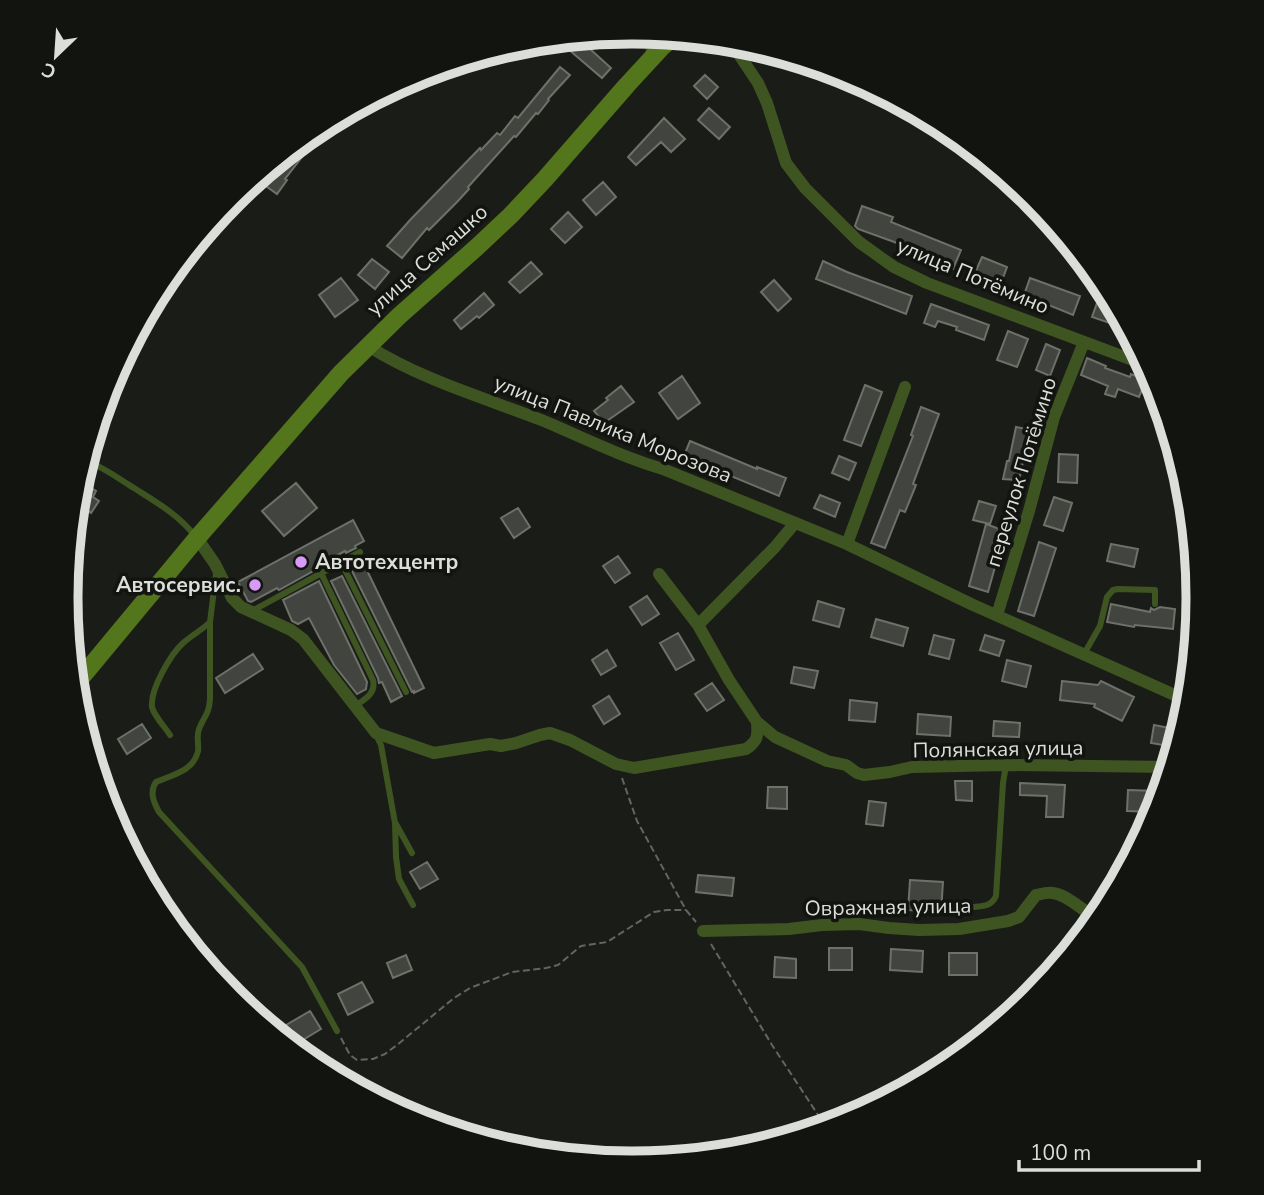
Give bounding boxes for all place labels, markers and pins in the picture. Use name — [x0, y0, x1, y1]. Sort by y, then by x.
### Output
place label: Автотехцентр — [315, 548, 458, 576]
marker: Автотехцентр — [293, 554, 309, 570]
place label: Автосервис. — [116, 571, 241, 599]
marker: Автосервис. — [247, 577, 263, 593]

